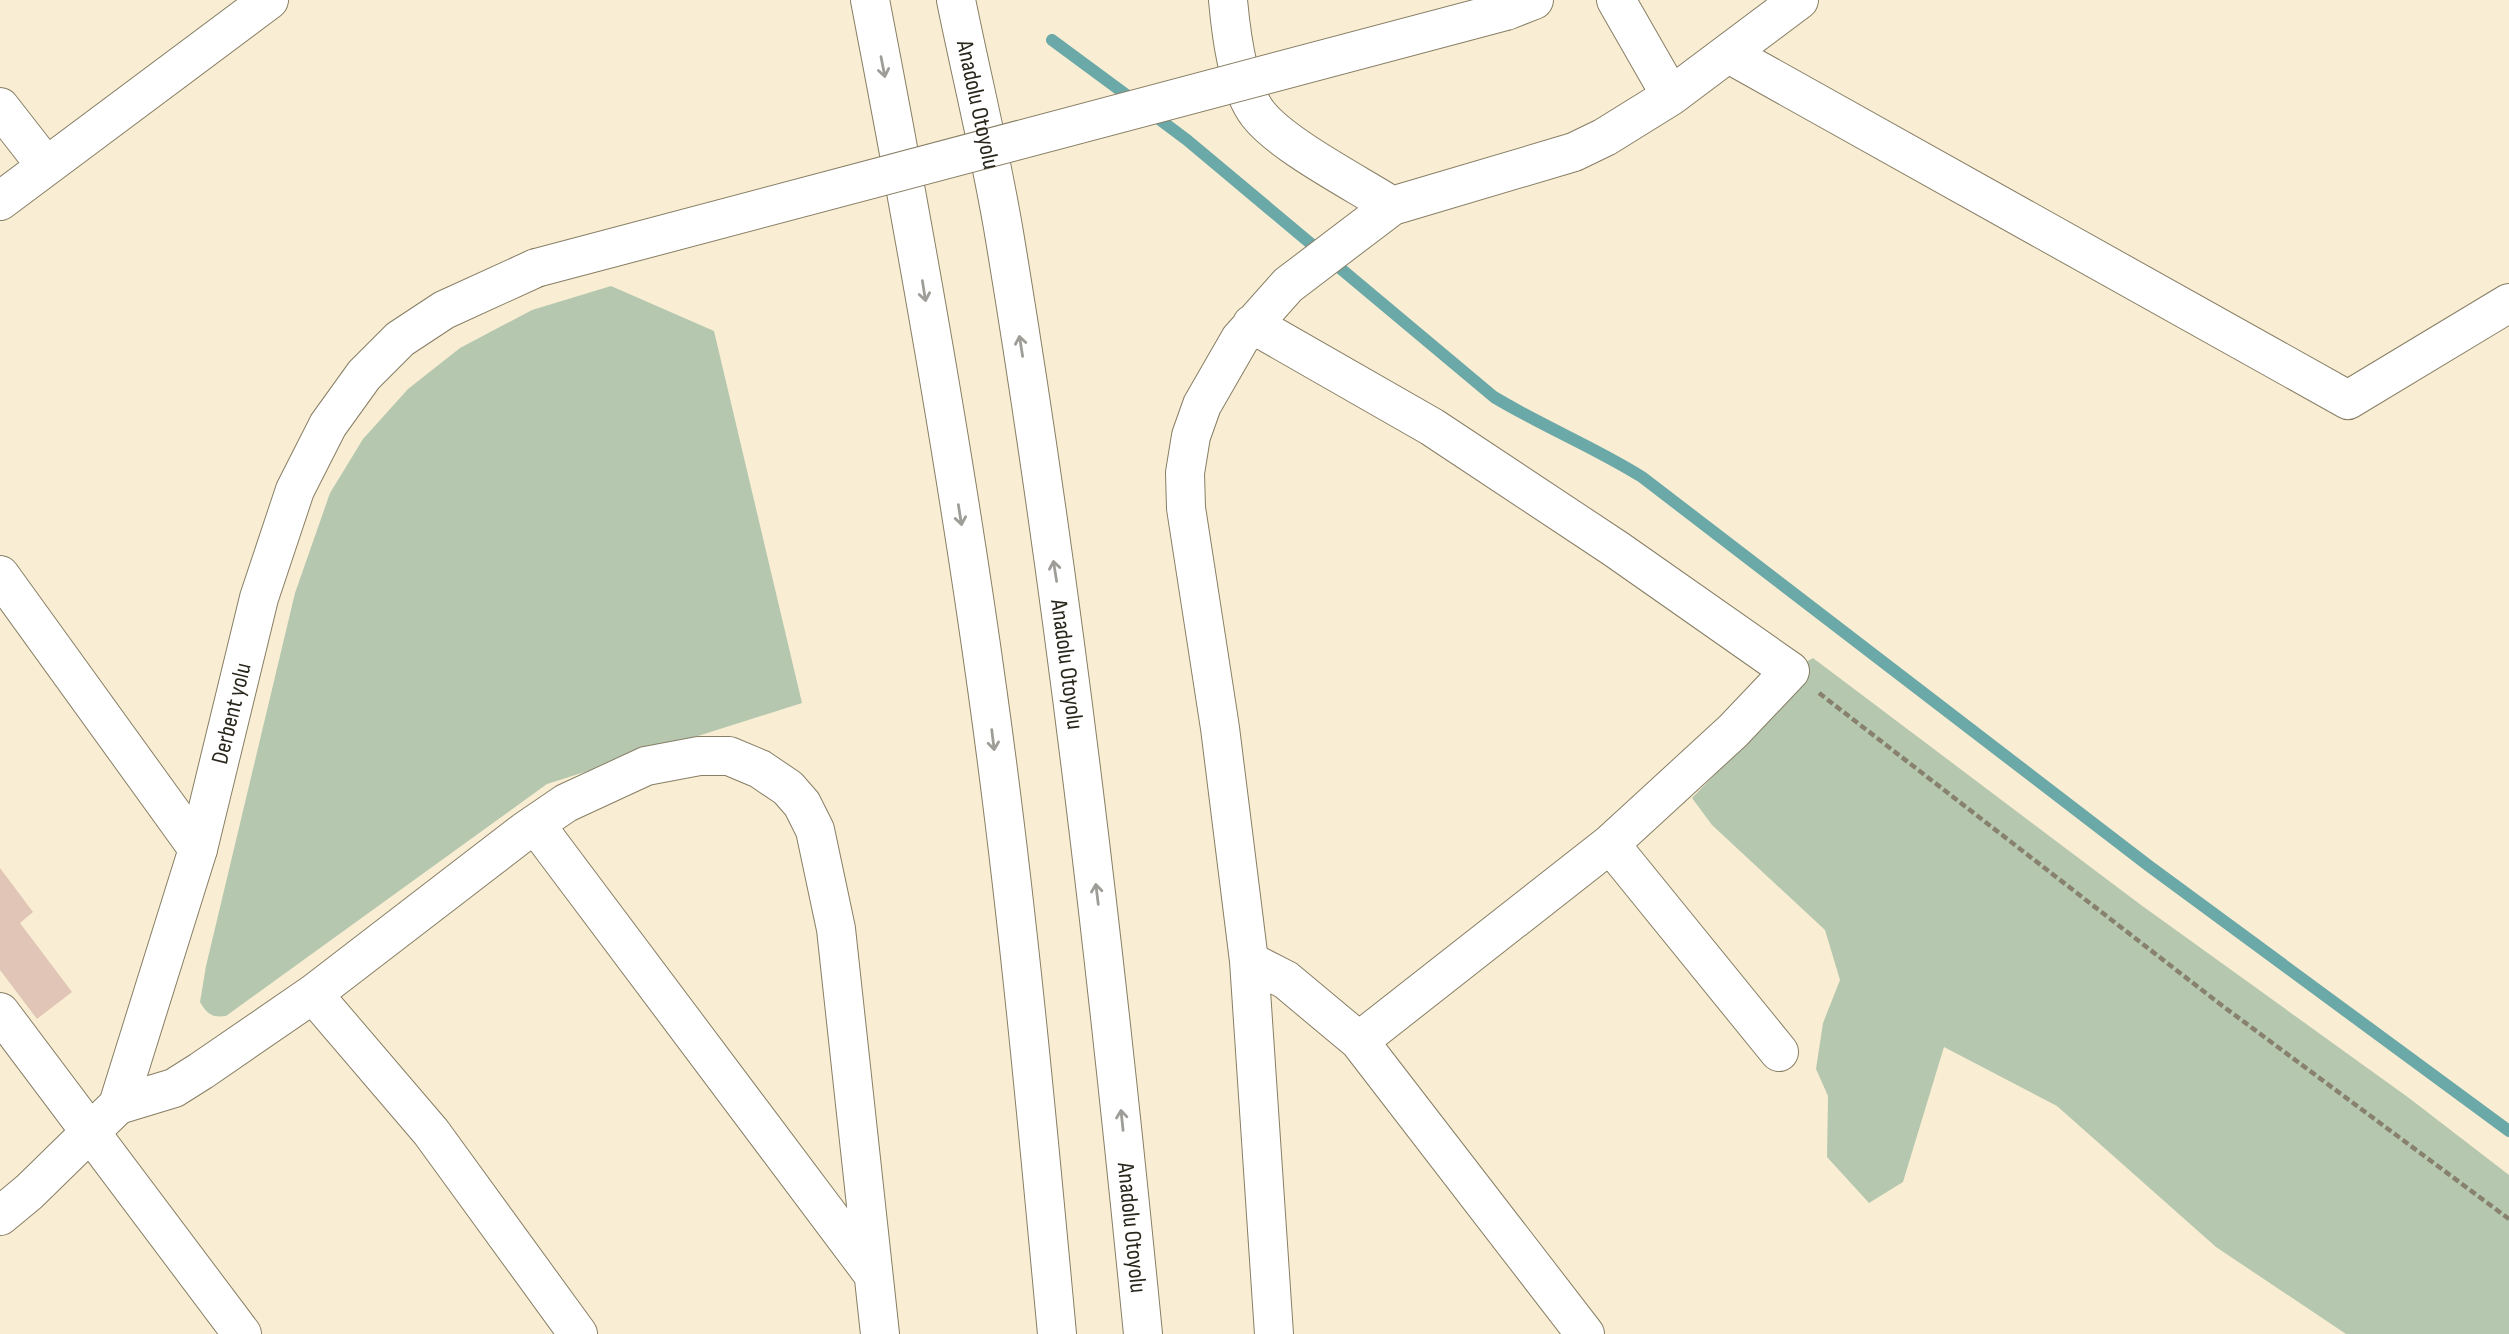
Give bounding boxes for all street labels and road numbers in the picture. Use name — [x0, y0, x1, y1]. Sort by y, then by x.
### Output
street label: Anadolu Otoyolu — [950, 37, 1006, 172]
street label: Anadolu Otoyolu — [1045, 597, 1090, 731]
street label: Derbent yolu — [205, 660, 257, 767]
street label: Anadolu Otoyolu — [1111, 1160, 1153, 1294]

